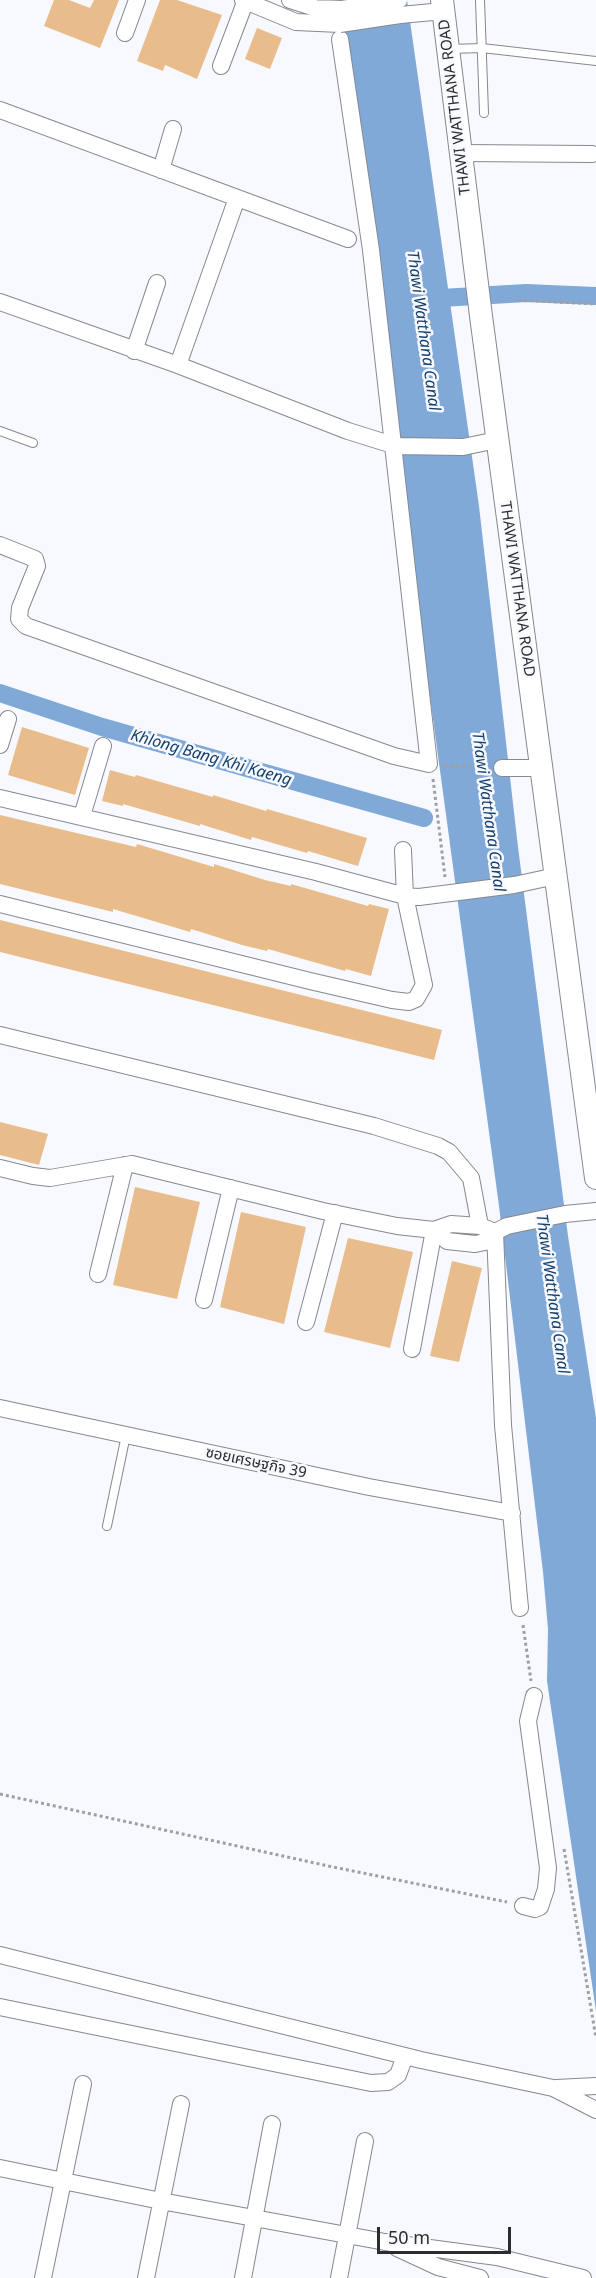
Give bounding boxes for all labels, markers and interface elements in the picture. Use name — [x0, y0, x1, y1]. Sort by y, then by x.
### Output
street label: THAWI WATTHANA ROAD — [435, 18, 475, 196]
water label: Thawi Watthana Canal — [402, 250, 444, 412]
street label: THAWI WATTHANA ROAD — [496, 500, 538, 678]
water label: Khlong Bang Khi Kaeng — [128, 726, 294, 790]
water label: Thawi Watthana Canal — [467, 731, 509, 893]
water label: Thawi Watthana Canal — [531, 1213, 573, 1375]
street label: ซอยเศรษฐกิจ 39 — [204, 1444, 308, 1482]
scale bar — [380, 2215, 514, 2253]
text: 50 m — [388, 2225, 430, 2249]

